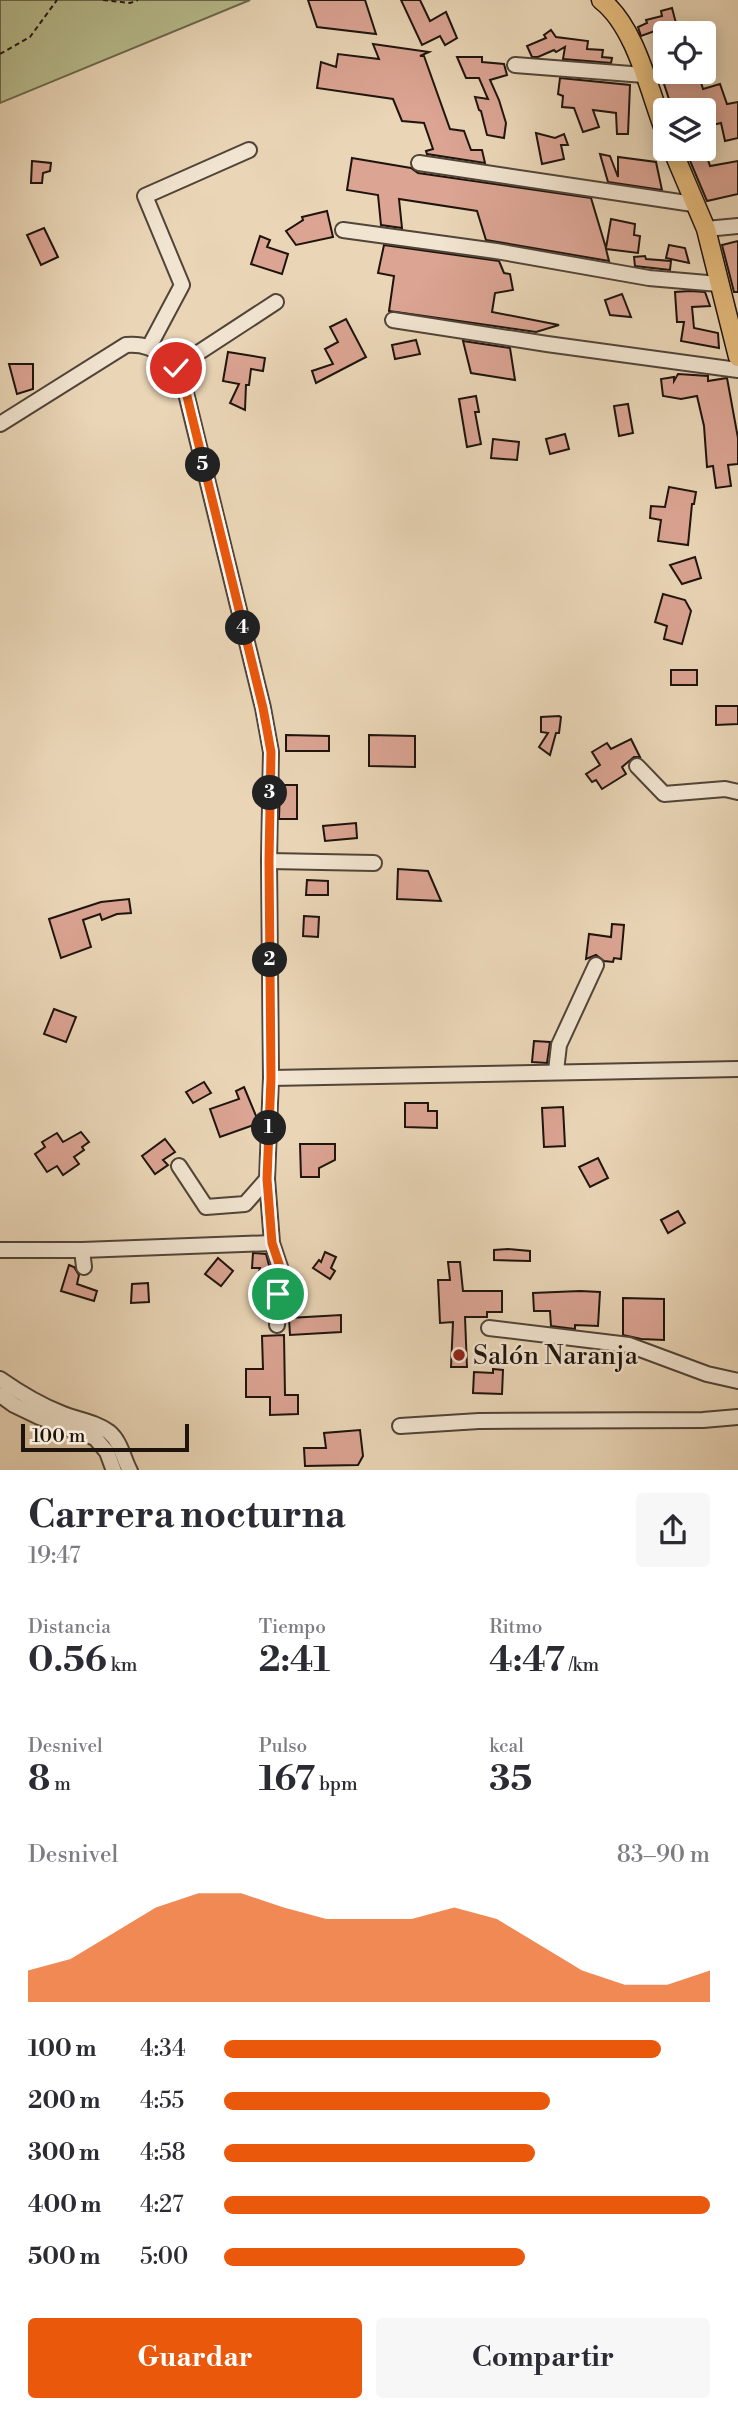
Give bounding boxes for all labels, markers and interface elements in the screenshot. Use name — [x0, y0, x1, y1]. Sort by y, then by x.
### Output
map controls — [653, 21, 716, 161]
button: locate — [653, 21, 716, 84]
button: layers — [653, 98, 716, 161]
pin — [146, 338, 206, 398]
icon: check — [157, 349, 195, 387]
pin: 5 — [186, 448, 220, 482]
text: 5 — [197, 452, 208, 476]
pin: 4 — [226, 610, 260, 646]
text: 4 — [236, 615, 249, 639]
pin: 3 — [252, 776, 288, 810]
text: 3 — [264, 780, 275, 804]
pin: 2 — [252, 942, 288, 978]
text: 2 — [264, 947, 275, 971]
pin: 1 — [252, 1110, 286, 1146]
text: 1 — [264, 1115, 273, 1139]
pin — [248, 1264, 308, 1324]
icon: arrive — [259, 1275, 297, 1313]
place label: Salón Naranja — [473, 1340, 639, 1372]
marker: Salón Naranja — [451, 1347, 467, 1363]
scale bar — [21, 1422, 189, 1453]
text: 100 m — [32, 1424, 85, 1448]
text: Carrera nocturna — [28, 1492, 346, 1539]
button: share — [636, 1493, 710, 1567]
text: 19:47 — [28, 1542, 81, 1570]
text: Distancia — [28, 1615, 111, 1639]
text: Tiempo — [259, 1615, 326, 1639]
text: Ritmo — [489, 1615, 543, 1639]
text: 0.56 — [28, 1639, 107, 1682]
text: 2:41 — [259, 1639, 330, 1682]
text: 4:47 — [489, 1639, 565, 1682]
text: km — [107, 1653, 137, 1677]
text: /km — [565, 1653, 599, 1677]
text: Desnivel — [28, 1734, 103, 1758]
text: Pulso — [259, 1734, 307, 1758]
text: kcal — [489, 1734, 524, 1758]
text: 8 — [28, 1758, 50, 1801]
text: 167 — [259, 1758, 315, 1801]
text: 35 — [489, 1758, 532, 1801]
text: m — [50, 1772, 71, 1796]
text: bpm — [315, 1772, 358, 1796]
text: Desnivel — [28, 1841, 118, 1869]
text: 83–90 m — [617, 1841, 710, 1869]
text: 100 m — [28, 2035, 96, 2063]
text: 4:34 — [140, 2035, 186, 2063]
text: 200 m — [28, 2087, 100, 2115]
text: 4:55 — [140, 2087, 184, 2115]
text: 300 m — [28, 2139, 100, 2167]
text: 4:58 — [140, 2139, 186, 2167]
text: 400 m — [28, 2191, 101, 2219]
text: 4:27 — [140, 2191, 184, 2219]
text: 500 m — [28, 2243, 100, 2271]
text: 5:00 — [140, 2243, 188, 2271]
button: Guardar — [28, 2318, 362, 2398]
button: Compartir — [376, 2318, 710, 2398]

